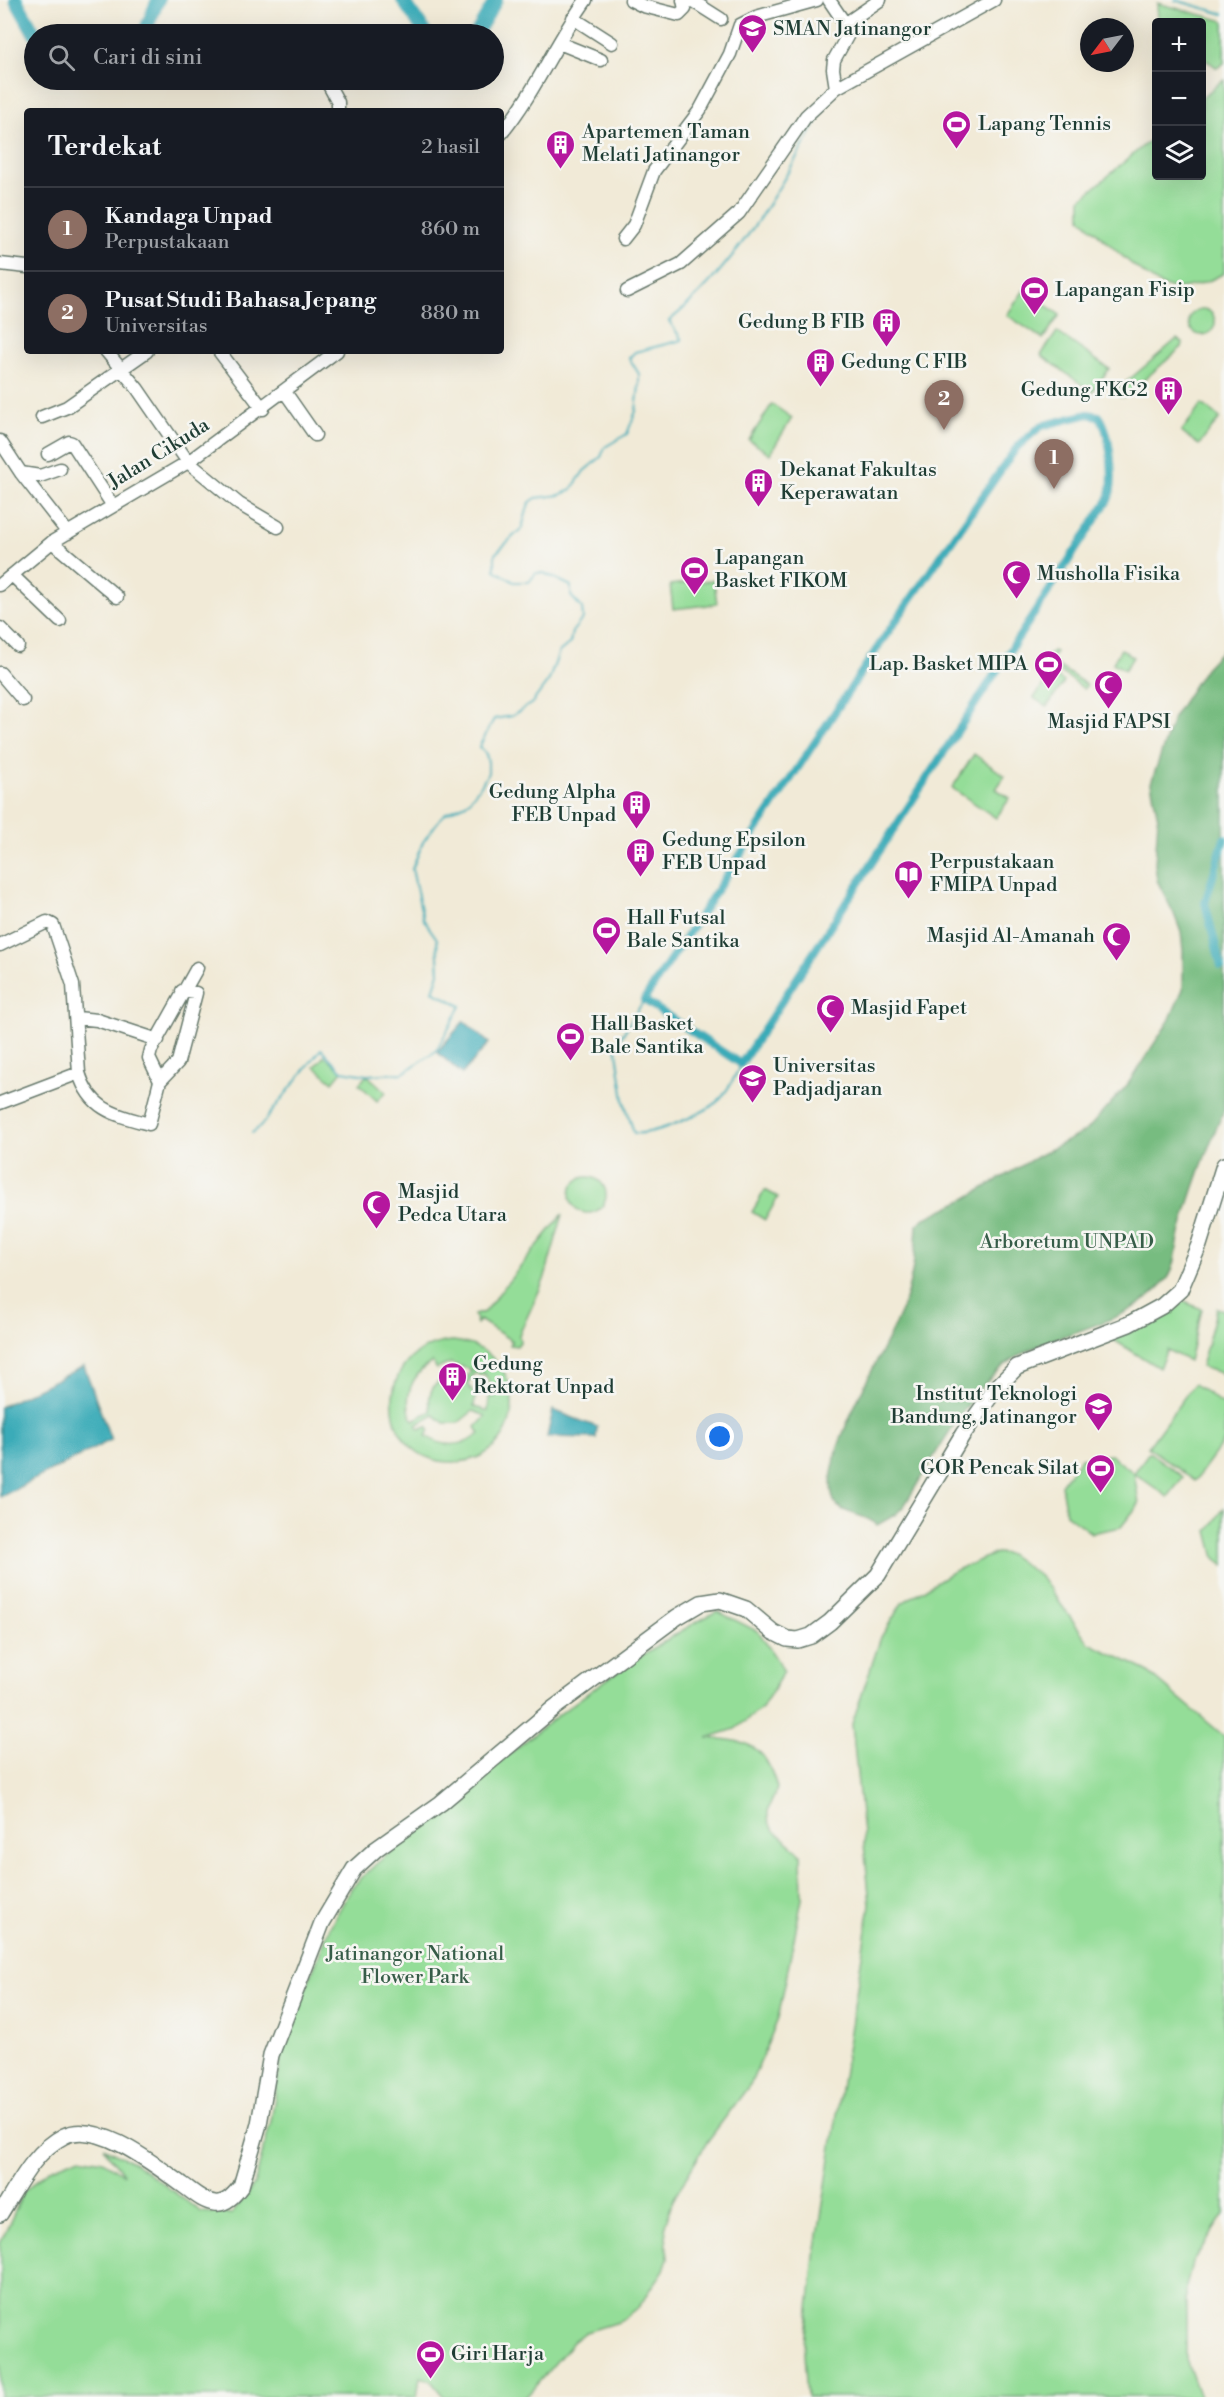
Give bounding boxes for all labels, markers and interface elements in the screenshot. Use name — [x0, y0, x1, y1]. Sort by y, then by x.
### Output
school or university icon: SMAN Jatinangor — [736, 13, 768, 55]
place label: SMAN Jatinangor — [773, 17, 932, 42]
north arrow — [1080, 18, 1134, 72]
map controls — [1152, 18, 1206, 180]
button: + — [1152, 18, 1206, 72]
search box — [24, 24, 504, 90]
icon: search — [45, 41, 78, 74]
text: Cari di sini — [93, 44, 203, 71]
button: − — [1152, 72, 1206, 126]
sports icon: Lapang Tennis — [941, 108, 973, 150]
place label: Lapang Tennis — [978, 112, 1111, 137]
place label: Apartemen Taman Melati Jatinangor — [581, 120, 750, 168]
button: layers — [1152, 126, 1206, 180]
building icon: Apartemen Taman Melati Jatinangor — [545, 128, 577, 170]
text: Terdekat — [48, 131, 161, 163]
text: 2 hasil — [421, 135, 480, 160]
text: Kandaga Unpad — [105, 203, 273, 230]
text: 1 — [63, 217, 72, 242]
text: 860 m — [421, 217, 480, 242]
text: Perpustakaan — [105, 230, 229, 255]
sports icon: Lapangan Fisip — [1018, 274, 1050, 316]
place label: Lapangan Fisip — [1055, 278, 1195, 303]
text: Pusat Studi Bahasa Jepang — [105, 287, 376, 314]
text: 2 — [61, 301, 74, 326]
text: 880 m — [421, 301, 480, 326]
building icon: Gedung B FIB — [870, 306, 902, 348]
place label: Gedung B FIB — [738, 310, 865, 335]
text: Universitas — [105, 314, 208, 339]
building icon: Gedung C FIB — [804, 346, 836, 388]
place label: Gedung C FIB — [841, 350, 968, 375]
building icon: Gedung FKG2 — [1153, 374, 1185, 416]
place label: Gedung FKG2 — [1021, 378, 1148, 403]
pin: 2 — [924, 380, 964, 430]
street label: Jalan Cikuda — [103, 412, 215, 496]
pin: 1 — [1034, 440, 1074, 489]
place label: Dekanat Fakultas Keperawatan — [780, 458, 937, 506]
building icon: Dekanat Fakultas Keperawatan — [743, 466, 775, 508]
place label: Lapangan Basket FIKOM — [714, 546, 848, 594]
sports icon: Lapangan Basket FIKOM — [678, 554, 710, 596]
mosque icon: Musholla Fisika — [1000, 558, 1032, 600]
place label: Musholla Fisika — [1037, 562, 1181, 587]
sports icon: Lap. Basket MIPA — [1033, 648, 1065, 690]
place label: Lap. Basket MIPA — [869, 652, 1029, 677]
mosque icon: Masjid FAPSI — [1093, 668, 1125, 710]
place label: Masjid FAPSI — [1047, 710, 1171, 735]
place label: Gedung Alpha FEB Unpad — [489, 780, 617, 828]
building icon: Gedung Alpha FEB Unpad — [621, 788, 653, 830]
place label: Gedung Epsilon FEB Unpad — [662, 828, 806, 876]
building icon: Gedung Epsilon FEB Unpad — [625, 836, 657, 878]
place label: Perpustakaan FMIPA Unpad — [930, 850, 1058, 898]
library icon: Perpustakaan FMIPA Unpad — [893, 858, 925, 900]
place label: Hall Futsal Bale Santika — [626, 906, 741, 954]
sports icon: Hall Futsal Bale Santika — [590, 914, 622, 956]
mosque icon: Masjid Al-Amanah — [1100, 920, 1132, 962]
place label: Masjid Al-Amanah — [927, 924, 1095, 949]
mosque icon: Masjid Fapet — [814, 992, 846, 1034]
place label: Masjid Fapet — [851, 996, 967, 1021]
place label: Hall Basket Bale Santika — [590, 1012, 705, 1060]
sports icon: Hall Basket Bale Santika — [554, 1020, 586, 1062]
place label: Universitas Padjadjaran — [773, 1054, 882, 1102]
school or university icon: Universitas Padjadjaran — [736, 1062, 768, 1104]
place label: Masjid Pedca Utara — [398, 1180, 508, 1228]
mosque icon: Masjid Pedca Utara — [361, 1188, 393, 1230]
park label: Arboretum UNPAD — [979, 1230, 1154, 1255]
place label: Gedung Rektorat Unpad — [473, 1352, 615, 1400]
building icon: Gedung Rektorat Unpad — [436, 1360, 468, 1402]
place label: Institut Teknologi Bandung, Jatinangor — [890, 1382, 1077, 1430]
school or university icon: Institut Teknologi Bandung, Jatinangor — [1082, 1390, 1114, 1432]
your location — [705, 1422, 734, 1451]
sports icon: GOR Pencak Silat — [1084, 1452, 1116, 1494]
place label: GOR Pencak Silat — [920, 1456, 1079, 1481]
park label: Jatinangor National Flower Park — [325, 1942, 504, 1990]
sports icon: Giri Harja — [414, 2338, 446, 2380]
place label: Giri Harja — [451, 2342, 545, 2367]

